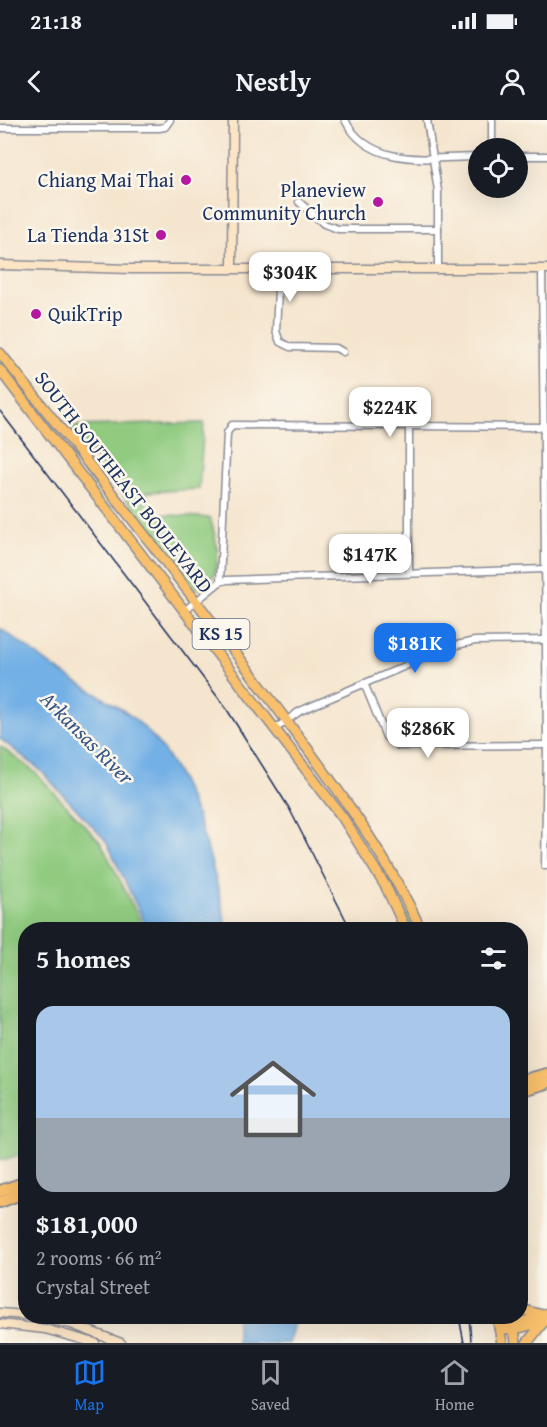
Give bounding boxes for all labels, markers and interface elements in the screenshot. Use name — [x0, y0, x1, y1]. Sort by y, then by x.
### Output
text: 21:18 — [30, 5, 82, 37]
text: Nestly — [236, 61, 311, 101]
icon: back — [18, 65, 51, 98]
icon: person — [496, 65, 529, 98]
map controls — [468, 138, 528, 198]
button: locate — [468, 138, 528, 198]
place label: Chiang Mai Thai — [38, 165, 174, 194]
marker: Chiang Mai Thai — [179, 173, 193, 187]
place label: Planeview Community Church — [203, 175, 367, 227]
marker: Planeview Community Church — [371, 195, 385, 209]
place label: La Tienda 31St — [27, 220, 149, 249]
marker: La Tienda 31St — [154, 228, 168, 242]
pin: $304K — [248, 252, 332, 303]
text: $304K — [263, 257, 317, 286]
place label: QuikTrip — [48, 299, 123, 328]
marker: QuikTrip — [29, 307, 43, 321]
street label: SOUTH SOUTHEAST BOULEVARD — [28, 365, 220, 599]
pin: $224K — [348, 387, 432, 438]
text: $224K — [363, 392, 417, 421]
pin: $147K — [328, 534, 412, 585]
text: $147K — [343, 539, 397, 568]
road number: KS 15 — [192, 619, 250, 649]
pin: $181K — [373, 623, 457, 674]
text: $181K — [388, 628, 442, 657]
water label: Arkansas River — [33, 683, 142, 792]
pin: $286K — [386, 708, 470, 759]
text: $286K — [401, 713, 455, 742]
text: 5 homes — [36, 939, 131, 978]
icon: filters — [477, 942, 510, 975]
icon: home — [219, 1045, 327, 1153]
text: $181,000 — [36, 1204, 138, 1243]
text: 2 rooms · 66 m² — [36, 1243, 162, 1272]
text: Crystal Street — [36, 1272, 150, 1301]
tab: Map — [73, 1356, 106, 1416]
tab: Saved — [251, 1356, 290, 1416]
tab: Home — [435, 1356, 474, 1416]

